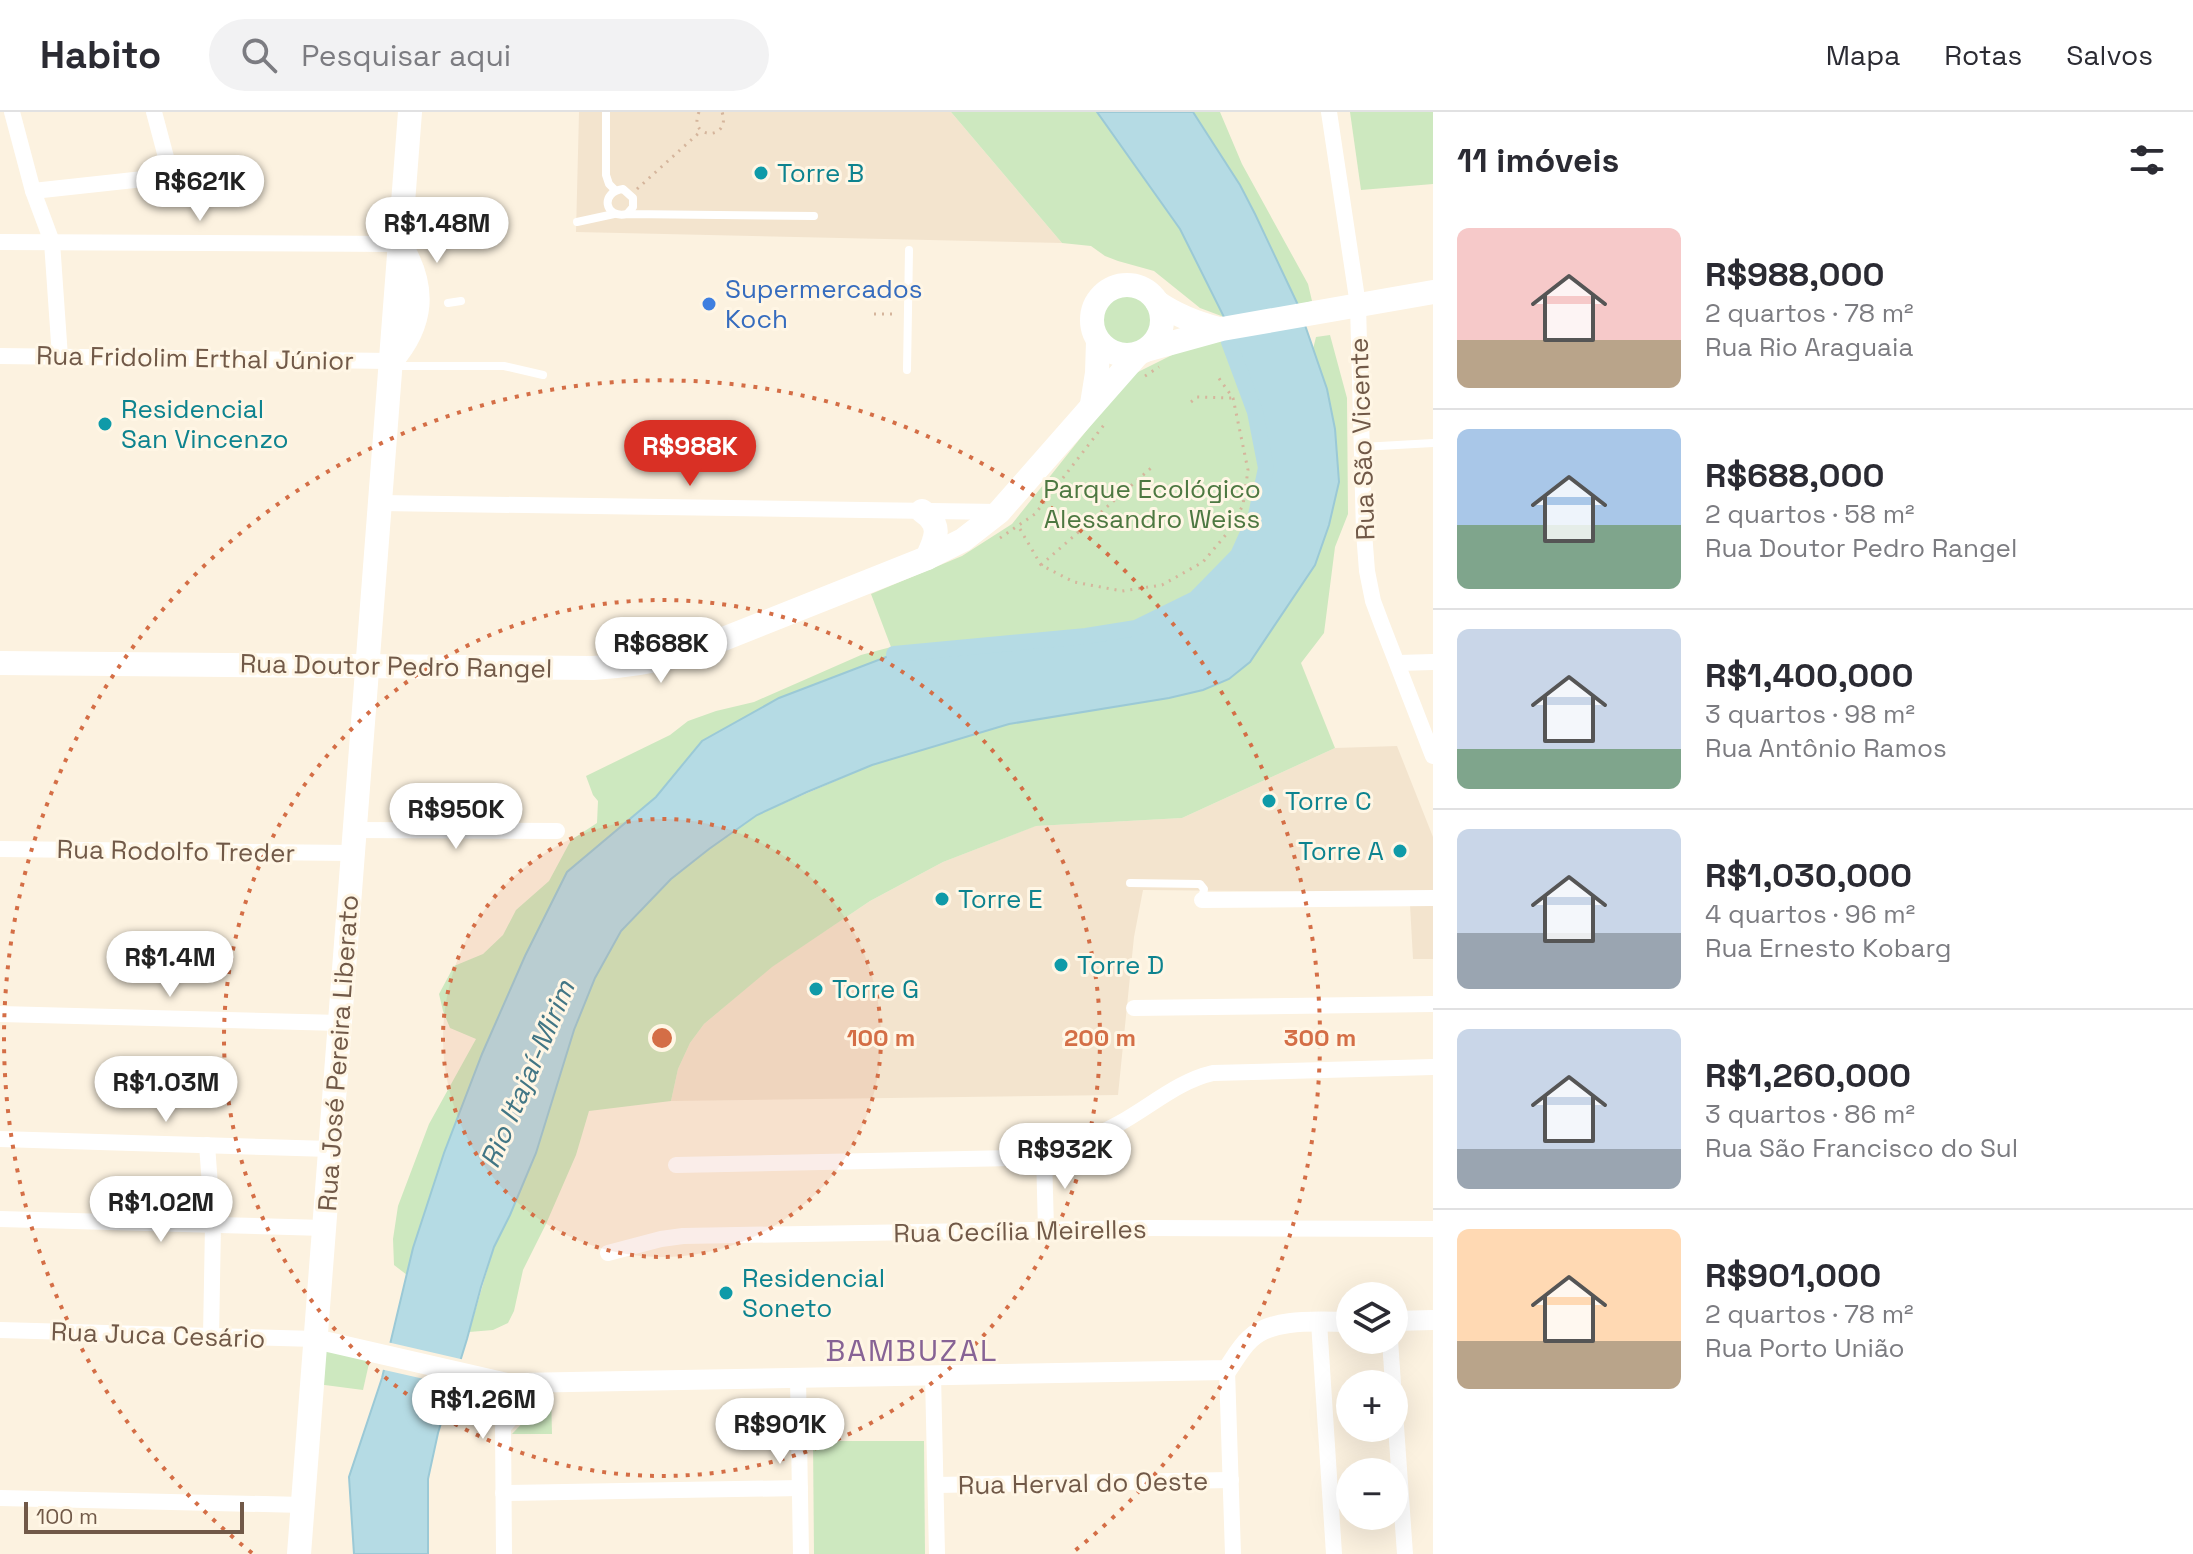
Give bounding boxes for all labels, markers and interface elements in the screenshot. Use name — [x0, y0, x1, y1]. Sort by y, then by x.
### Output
search box — [209, 19, 769, 91]
text: Habito — [40, 31, 161, 79]
icon: search — [237, 33, 281, 77]
text: Pesquisar aqui — [301, 36, 511, 75]
text: Mapa — [1826, 37, 1900, 73]
text: Rotas — [1944, 37, 2022, 73]
text: Salvos — [2066, 37, 2153, 73]
icon: filters — [2125, 138, 2169, 182]
text: 11 imóveis — [1457, 139, 1619, 182]
pin: R$621K — [135, 155, 265, 223]
place label: Torre B — [777, 156, 864, 190]
text: R$621K — [154, 164, 246, 198]
marker: Torre B — [752, 164, 770, 182]
pin: R$1.48M — [363, 197, 511, 265]
text: R$1.48M — [384, 206, 490, 240]
text: R$988,000 — [1705, 253, 1885, 296]
icon: home — [1521, 260, 1617, 356]
place label: Supermercados Koch — [725, 272, 923, 336]
marker: Supermercados Koch — [700, 295, 718, 313]
text: 2 quartos · 78 m² — [1705, 296, 1914, 330]
text: Rua Rio Araguaia — [1705, 330, 1913, 364]
street label: Rua São Vicente — [1341, 337, 1383, 541]
street label: Rua Fridolim Erthal Júnior — [36, 338, 354, 378]
place label: Residencial San Vincenzo — [121, 392, 289, 456]
marker: Residencial San Vincenzo — [96, 415, 114, 433]
pin: R$988K — [625, 420, 755, 488]
text: R$988K — [642, 429, 738, 463]
text: R$688,000 — [1705, 454, 1885, 497]
icon: home — [1521, 461, 1617, 557]
park label: Parque Ecológico Alessandro Weiss — [1043, 472, 1261, 536]
text: 2 quartos · 58 m² — [1705, 497, 1915, 531]
text: Rua Doutor Pedro Rangel — [1705, 531, 2017, 565]
pin: R$688K — [596, 617, 726, 685]
text: R$688K — [613, 626, 709, 660]
street label: Rua Doutor Pedro Rangel — [240, 646, 552, 686]
text: R$1,400,000 — [1705, 654, 1913, 697]
icon: home — [1521, 661, 1617, 757]
text: 3 quartos · 98 m² — [1705, 697, 1915, 731]
text: Rua Antônio Ramos — [1705, 731, 1947, 765]
pin: R$950K — [391, 783, 521, 851]
place label: Torre C — [1285, 784, 1372, 818]
text: R$950K — [408, 792, 504, 826]
marker: Torre C — [1260, 792, 1278, 810]
street label: Rua Rodolfo Treder — [56, 832, 296, 870]
place label: Torre A — [1298, 834, 1384, 868]
marker: Torre A — [1391, 842, 1409, 860]
text: R$1,030,000 — [1705, 854, 1912, 897]
icon: home — [1521, 861, 1617, 957]
place label: Torre E — [958, 882, 1043, 916]
marker: Torre E — [933, 890, 951, 908]
street label: Rua José Pereira Liberato — [310, 894, 366, 1212]
text: 4 quartos · 96 m² — [1705, 897, 1915, 931]
pin: R$1.4M — [105, 931, 235, 999]
text: Rua Ernesto Kobarg — [1705, 931, 1952, 965]
text: R$1.4M — [124, 940, 216, 974]
place label: Torre D — [1077, 948, 1164, 982]
marker: Torre D — [1052, 956, 1070, 974]
place label: Torre G — [832, 972, 919, 1006]
water label: Rio Itajaí-Mirim — [471, 974, 583, 1173]
marker: Torre G — [807, 980, 825, 998]
text: 100 m — [847, 1022, 915, 1053]
text: 200 m — [1064, 1022, 1136, 1053]
text: 300 m — [1284, 1022, 1356, 1053]
centre of rings — [648, 1024, 676, 1052]
text: R$1,260,000 — [1705, 1054, 1911, 1097]
pin: R$1.03M — [92, 1056, 240, 1124]
icon: home — [1521, 1061, 1617, 1157]
text: R$1.03M — [113, 1065, 219, 1099]
text: 3 quartos · 86 m² — [1705, 1097, 1915, 1131]
pin: R$932K — [1000, 1123, 1130, 1191]
text: Rua São Francisco do Sul — [1705, 1131, 2018, 1165]
text: R$932K — [1017, 1132, 1113, 1166]
pin: R$1.02M — [87, 1176, 235, 1244]
text: R$1.02M — [108, 1185, 214, 1219]
street label: Rua Cecília Meirelles — [893, 1212, 1147, 1250]
text: R$901,000 — [1705, 1254, 1881, 1297]
place label: Residencial Soneto — [742, 1261, 885, 1325]
icon: home — [1521, 1261, 1617, 1357]
map controls — [1336, 1282, 1408, 1530]
button: layers — [1336, 1282, 1408, 1354]
marker: Residencial Soneto — [717, 1284, 735, 1302]
text: 2 quartos · 78 m² — [1705, 1297, 1914, 1331]
street label: Rua Juca Cesário — [50, 1314, 266, 1356]
district label: BAMBUZAL — [826, 1331, 998, 1370]
text: Rua Porto União — [1705, 1331, 1905, 1365]
button: + — [1336, 1370, 1408, 1442]
pin: R$1.26M — [409, 1373, 557, 1441]
text: R$1.26M — [430, 1382, 536, 1416]
pin: R$901K — [715, 1398, 845, 1466]
text: R$901K — [733, 1407, 827, 1441]
button: − — [1336, 1458, 1408, 1530]
street label: Rua Herval do Oeste — [958, 1464, 1208, 1502]
scale bar — [24, 1498, 244, 1534]
text: 100 m — [36, 1502, 98, 1530]

